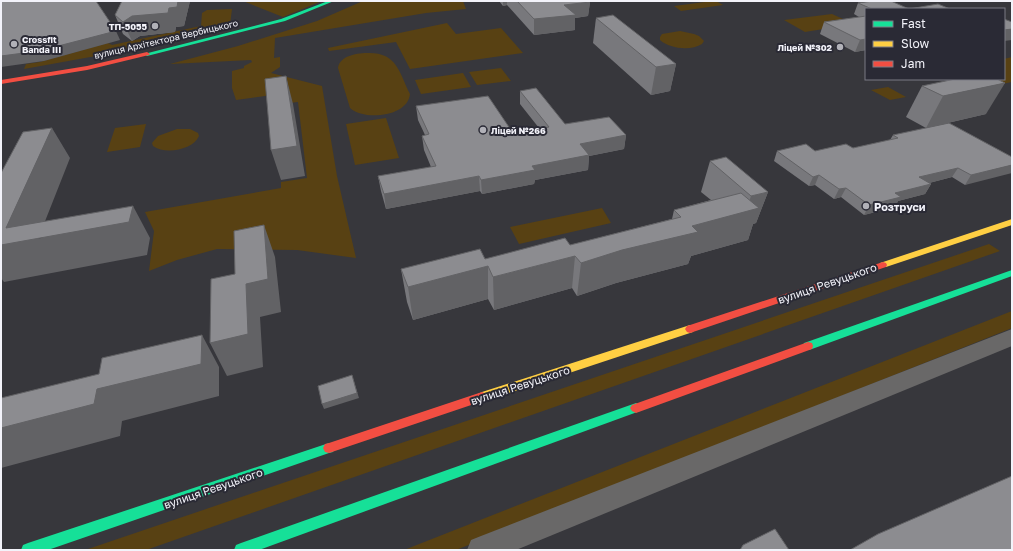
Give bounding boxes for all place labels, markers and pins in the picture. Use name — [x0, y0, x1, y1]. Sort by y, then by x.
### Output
place label: ТП-5055 — [109, 21, 148, 32]
marker: ТП-5055 — [150, 21, 160, 31]
place label: Crossfit Banda III — [22, 34, 61, 55]
marker: Crossfit Banda III — [9, 39, 19, 49]
place label: Ліцей №302 — [777, 42, 832, 53]
marker: Ліцей №302 — [835, 42, 845, 52]
marker: Ліцей №266 — [478, 125, 488, 135]
place label: Ліцей №266 — [491, 125, 546, 136]
place label: Розтруси — [874, 200, 926, 213]
marker: Розтруси — [861, 201, 871, 211]

